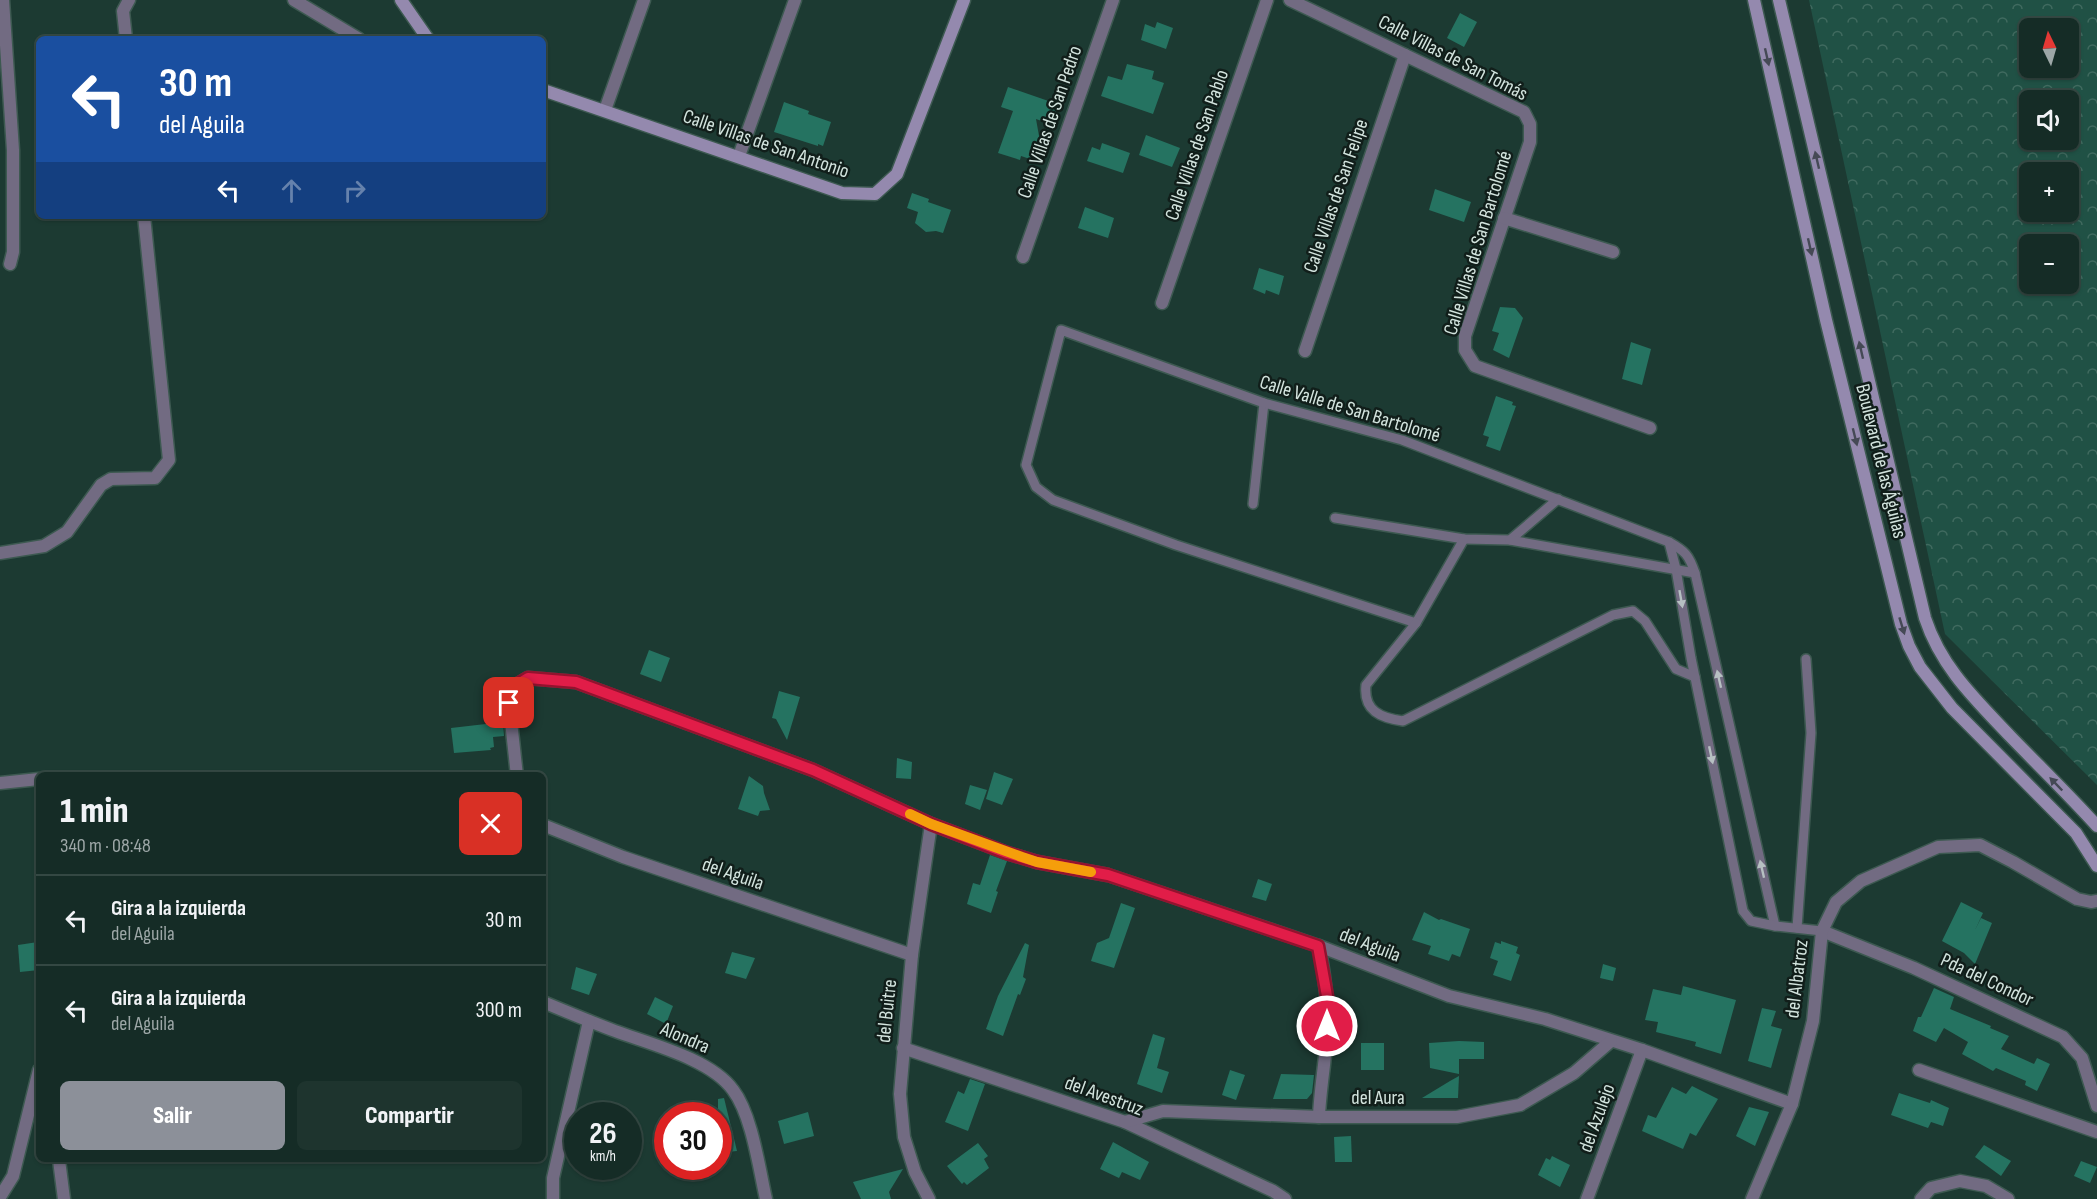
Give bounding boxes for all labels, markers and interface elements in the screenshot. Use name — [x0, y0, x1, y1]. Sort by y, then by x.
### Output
street label: Calle Villas de San Tomás — [1374, 10, 1532, 106]
north arrow — [2019, 18, 2079, 78]
map controls — [2019, 18, 2079, 294]
street label: Calle Villas de San Pedro — [1013, 42, 1087, 202]
one-way arrow — [1763, 48, 1772, 67]
text: 30 m — [159, 58, 232, 109]
icon: left — [60, 60, 138, 138]
street label: Calle Villas de San Pablo — [1160, 67, 1234, 223]
button: sound — [2019, 90, 2079, 150]
street label: Calle Villas de San Antonio — [680, 104, 852, 184]
text: del Aguila — [159, 109, 245, 141]
street label: Calle Villas de San Felipe — [1298, 116, 1374, 276]
street label: Calle Villas de San Bartolomé — [1439, 148, 1517, 338]
one-way arrow — [1811, 151, 1821, 170]
button: + — [2019, 162, 2079, 222]
icon: left — [212, 174, 245, 207]
icon: ahead — [275, 174, 308, 207]
icon: right — [338, 174, 371, 207]
button: − — [2019, 234, 2079, 294]
one-way arrow — [1806, 238, 1815, 257]
one-way arrow — [1856, 341, 1866, 359]
street label: Calle Valle de San Bartolomé — [1257, 370, 1443, 448]
street label: Boulevard de las Águilas — [1850, 381, 1912, 541]
one-way arrow — [1851, 428, 1860, 446]
one-way arrow — [1677, 590, 1686, 609]
one-way arrow — [1898, 617, 1907, 635]
one-way arrow — [1714, 669, 1723, 688]
pin — [483, 677, 534, 728]
icon: arrive — [492, 686, 525, 719]
one-way arrow — [1707, 745, 1716, 764]
one-way arrow — [2050, 777, 2064, 791]
text: 1 min — [60, 790, 128, 833]
button: close — [459, 792, 522, 855]
text: 340 m · 08:48 — [60, 834, 151, 858]
street label: del Aguila — [699, 852, 767, 896]
one-way arrow — [1756, 860, 1766, 879]
text: Gira a la izquierda — [111, 895, 246, 922]
icon: left — [60, 904, 93, 937]
text: 30 m — [485, 907, 522, 934]
text: del Aguila — [111, 922, 175, 946]
street label: del Aguila — [1336, 922, 1404, 968]
street label: del Albatroz — [1780, 939, 1814, 1019]
street label: Pda del Condor — [1937, 948, 2037, 1012]
street label: del Buitre — [872, 978, 902, 1044]
text: Gira a la izquierda — [111, 985, 246, 1012]
icon: left — [60, 994, 93, 1027]
position arrow — [1295, 994, 1359, 1058]
text: 300 m — [476, 997, 522, 1024]
text: del Aguila — [111, 1012, 175, 1036]
street label: Alondra — [656, 1017, 713, 1059]
street label: del Avestruz — [1061, 1071, 1147, 1121]
street label: del Azulejo — [1574, 1080, 1620, 1156]
button: Salir — [60, 1081, 285, 1150]
button: Compartir — [297, 1081, 522, 1150]
street label: del Aura — [1351, 1086, 1405, 1110]
speed limit sign: 30 — [654, 1102, 732, 1180]
text: 26 — [589, 1116, 617, 1152]
text: km/h — [590, 1147, 616, 1166]

